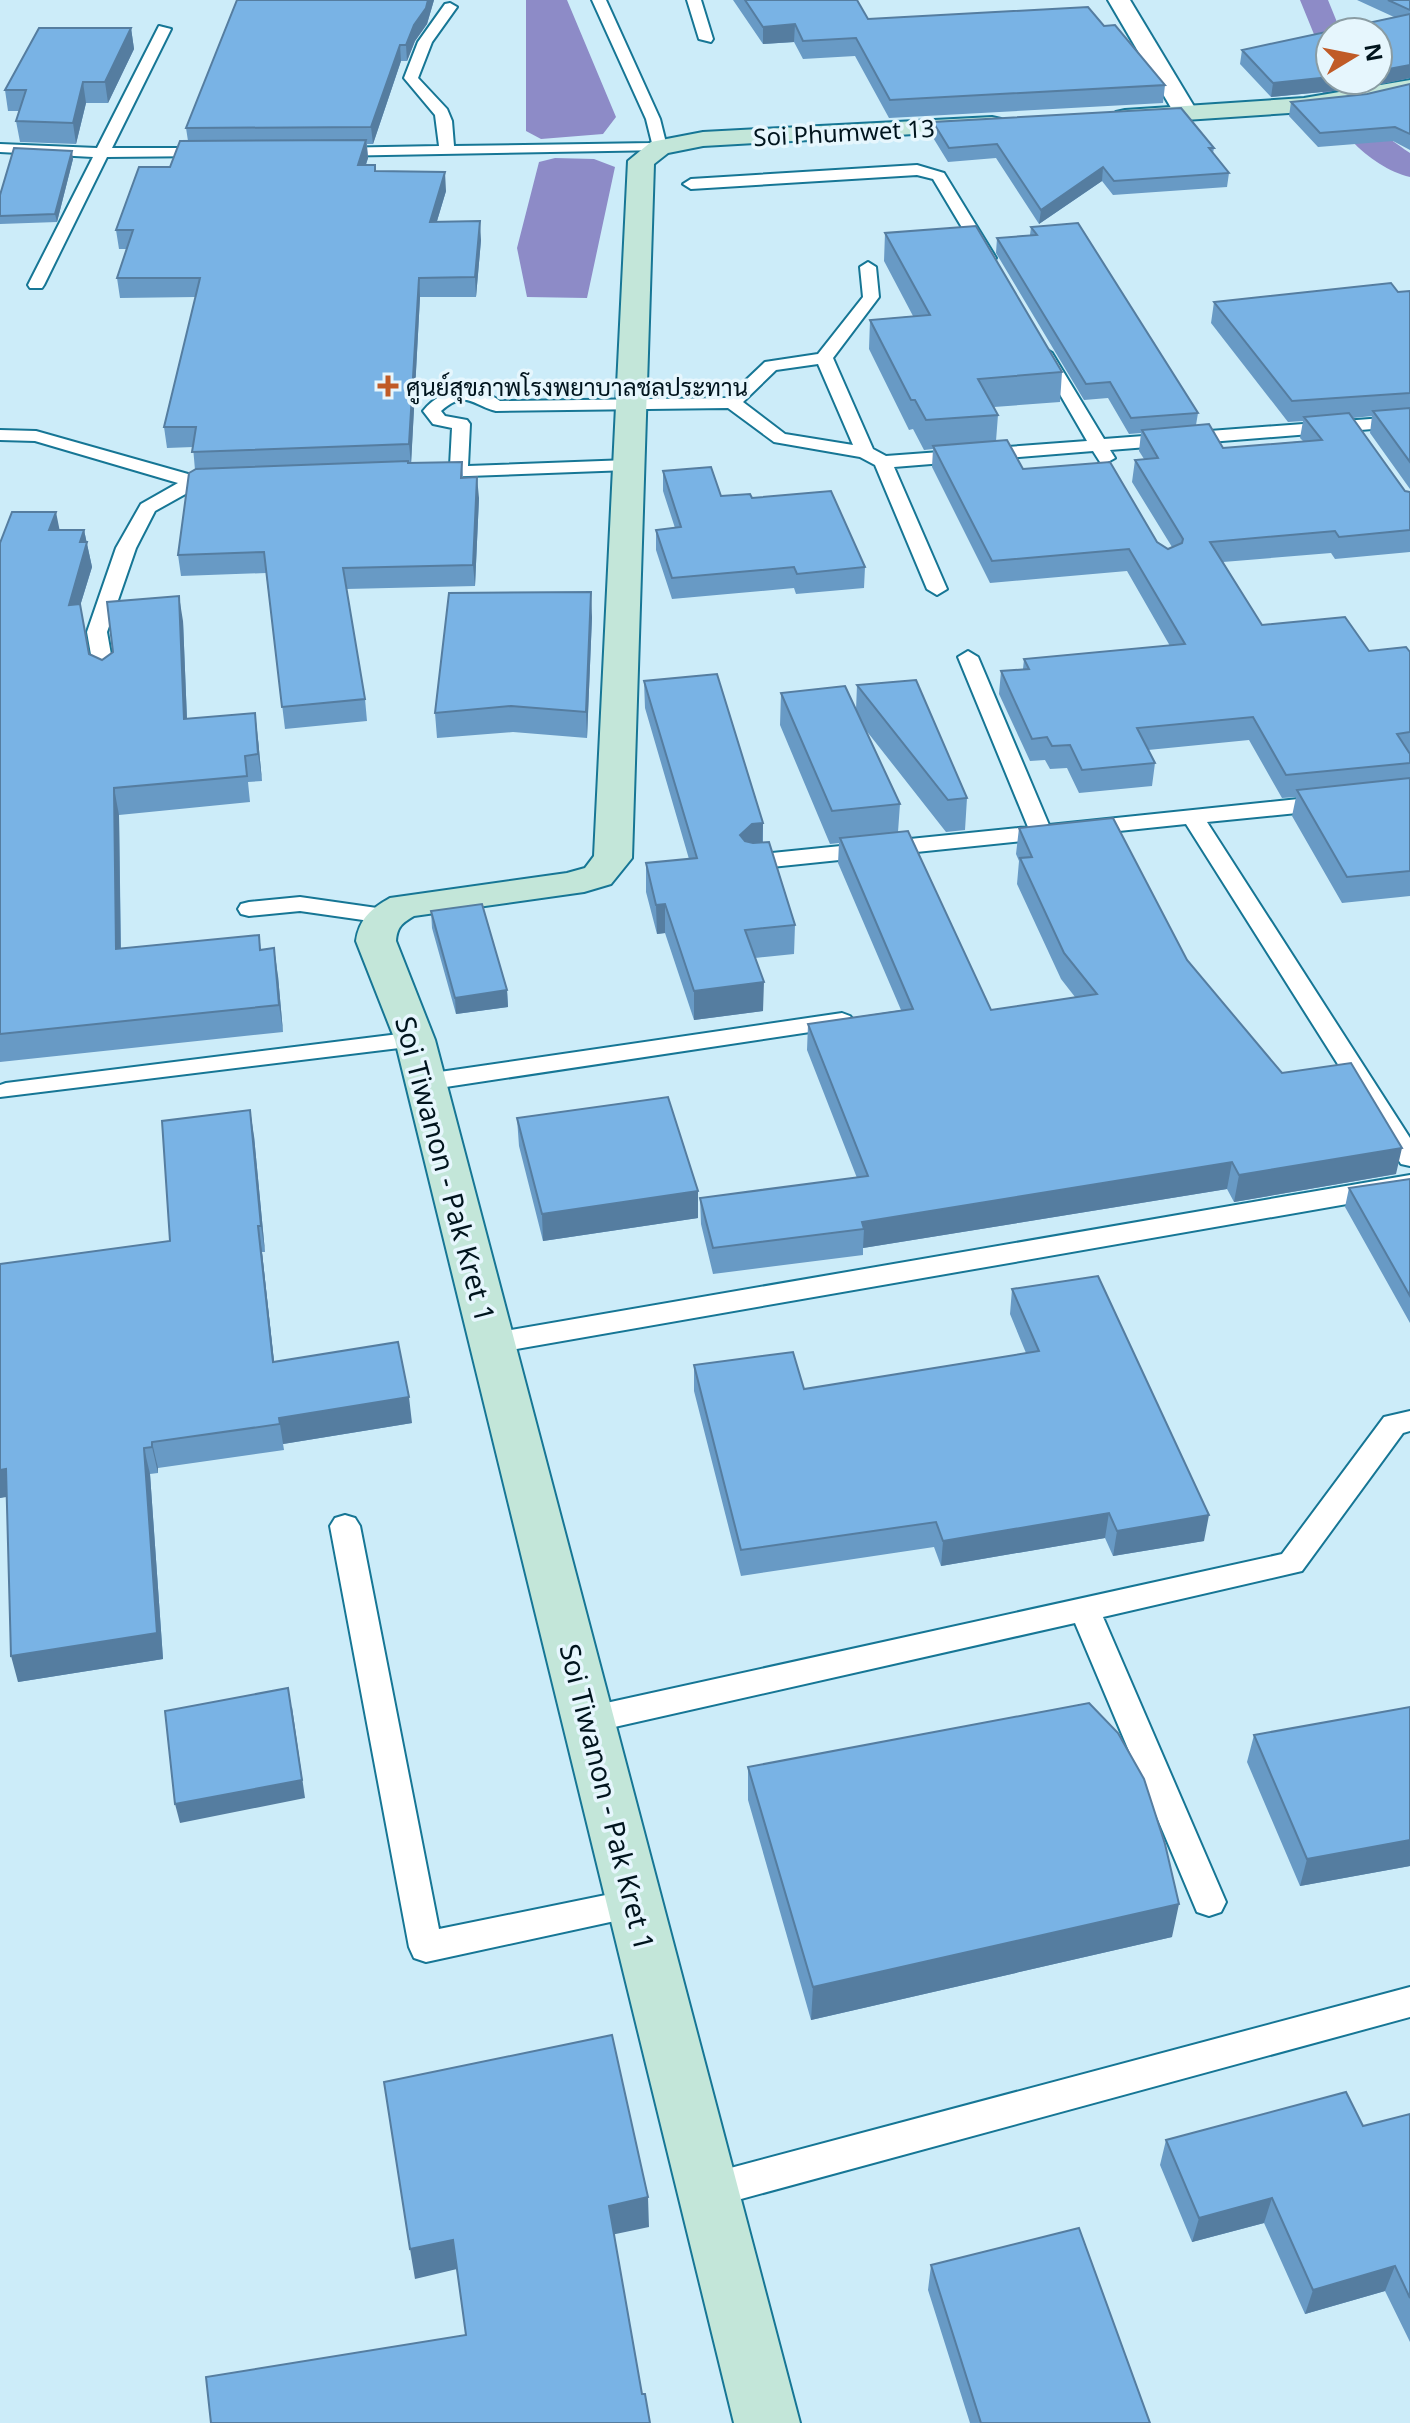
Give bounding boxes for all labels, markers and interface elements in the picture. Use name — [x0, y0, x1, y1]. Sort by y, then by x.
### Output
north arrow — [1314, 16, 1394, 96]
text: N — [1358, 41, 1391, 64]
street label: Soi Phumwet 13 — [753, 111, 935, 153]
place label: ศูนย์สุขภาพโรงพยาบาลชลประทาน — [406, 370, 748, 405]
marker: ศูนย์สุขภาพโรงพยาบาลชลประทาน — [377, 375, 399, 397]
street label: Soi Tiwanon - Pak Kret 1 — [387, 1012, 505, 1326]
street label: Soi Tiwanon - Pak Kret 1 — [551, 1640, 665, 1954]

